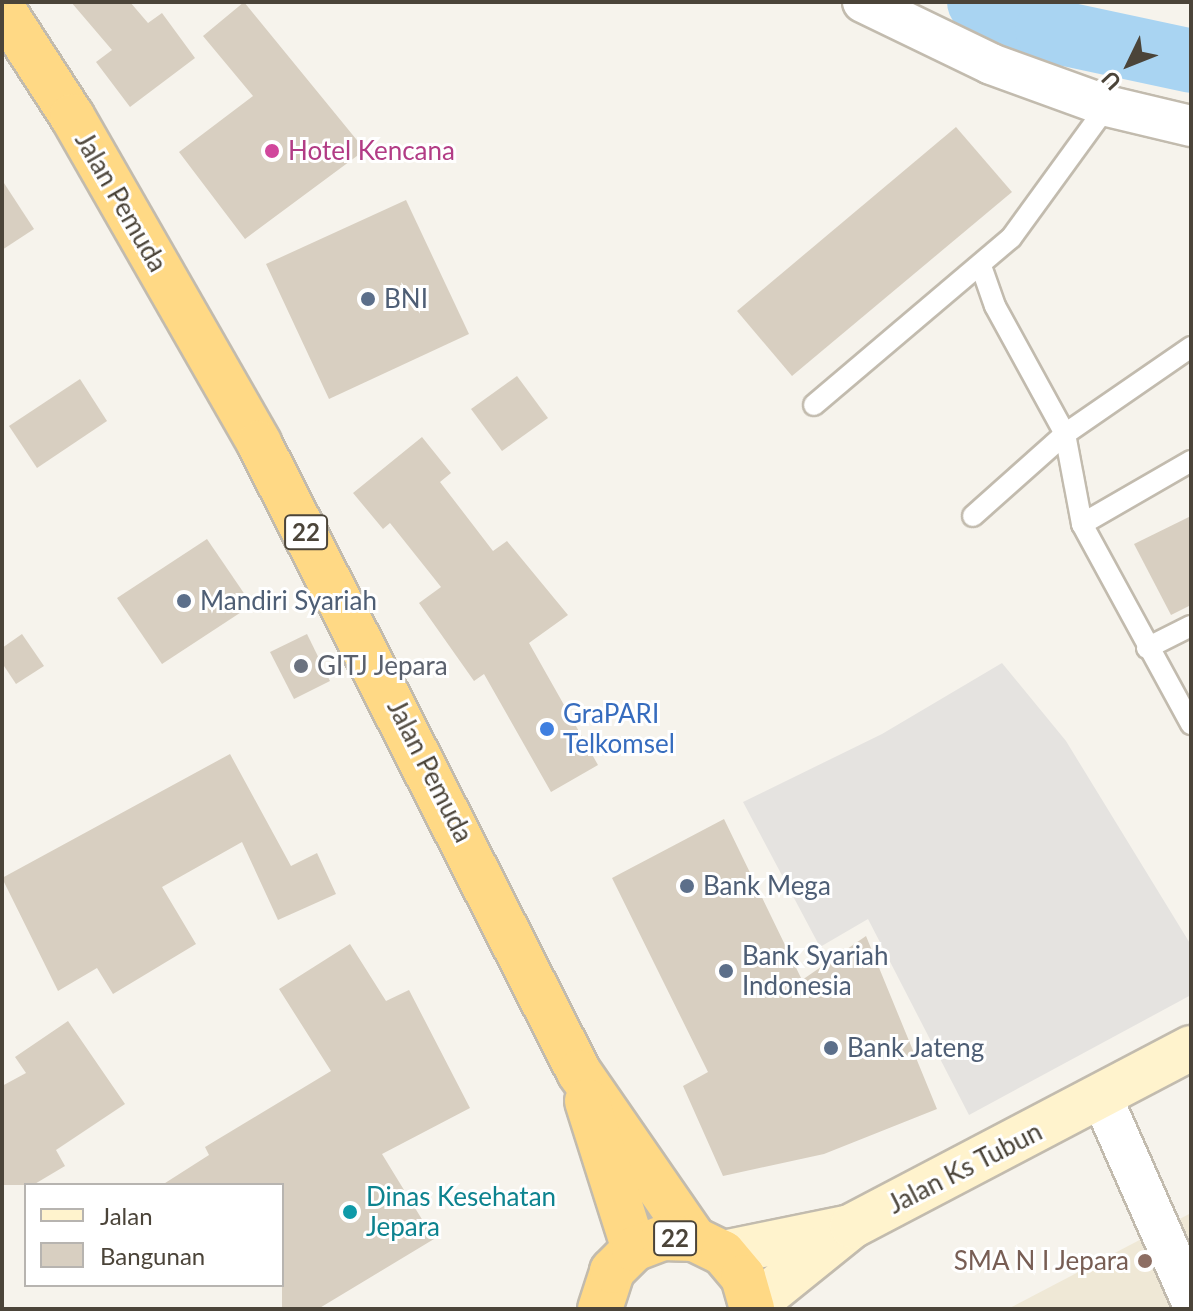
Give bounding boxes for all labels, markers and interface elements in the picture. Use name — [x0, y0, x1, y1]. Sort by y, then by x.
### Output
north arrow — [1089, 24, 1169, 104]
text: U — [1096, 66, 1127, 96]
street label: Jalan Pemuda — [69, 127, 173, 277]
place label: Hotel Kencana — [288, 135, 455, 167]
marker: Hotel Kencana — [263, 142, 281, 160]
place label: BNI — [384, 283, 428, 315]
marker: BNI — [359, 290, 377, 308]
road number: 22 — [284, 512, 328, 552]
place label: Mandiri Syariah — [200, 585, 377, 617]
marker: Mandiri Syariah — [175, 592, 193, 610]
place label: GITJ Jepara — [317, 650, 448, 682]
marker: GITJ Jepara — [292, 657, 310, 675]
street label: Jalan Pemuda — [381, 695, 479, 847]
place label: GraPARI Telkomsel — [563, 698, 675, 760]
marker: GraPARI Telkomsel — [538, 720, 556, 738]
place label: Bank Mega — [703, 870, 831, 902]
marker: Bank Mega — [678, 877, 696, 895]
place label: Bank Syariah Indonesia — [742, 940, 889, 1002]
marker: Bank Syariah Indonesia — [717, 962, 735, 980]
place label: Bank Jateng — [847, 1032, 985, 1064]
marker: Bank Jateng — [822, 1039, 840, 1057]
street label: Jalan Ks Tubun — [882, 1116, 1048, 1220]
place label: Dinas Kesehatan Jepara — [366, 1181, 556, 1242]
legend — [24, 1183, 284, 1287]
text: Jalan — [100, 1201, 153, 1230]
marker: Dinas Kesehatan Jepara — [341, 1203, 359, 1221]
road number: 22 — [653, 1218, 697, 1258]
text: Bangunan — [100, 1241, 205, 1270]
place label: SMA N I Jepara — [952, 1245, 1129, 1277]
marker: SMA N I Jepara — [1136, 1252, 1154, 1270]

